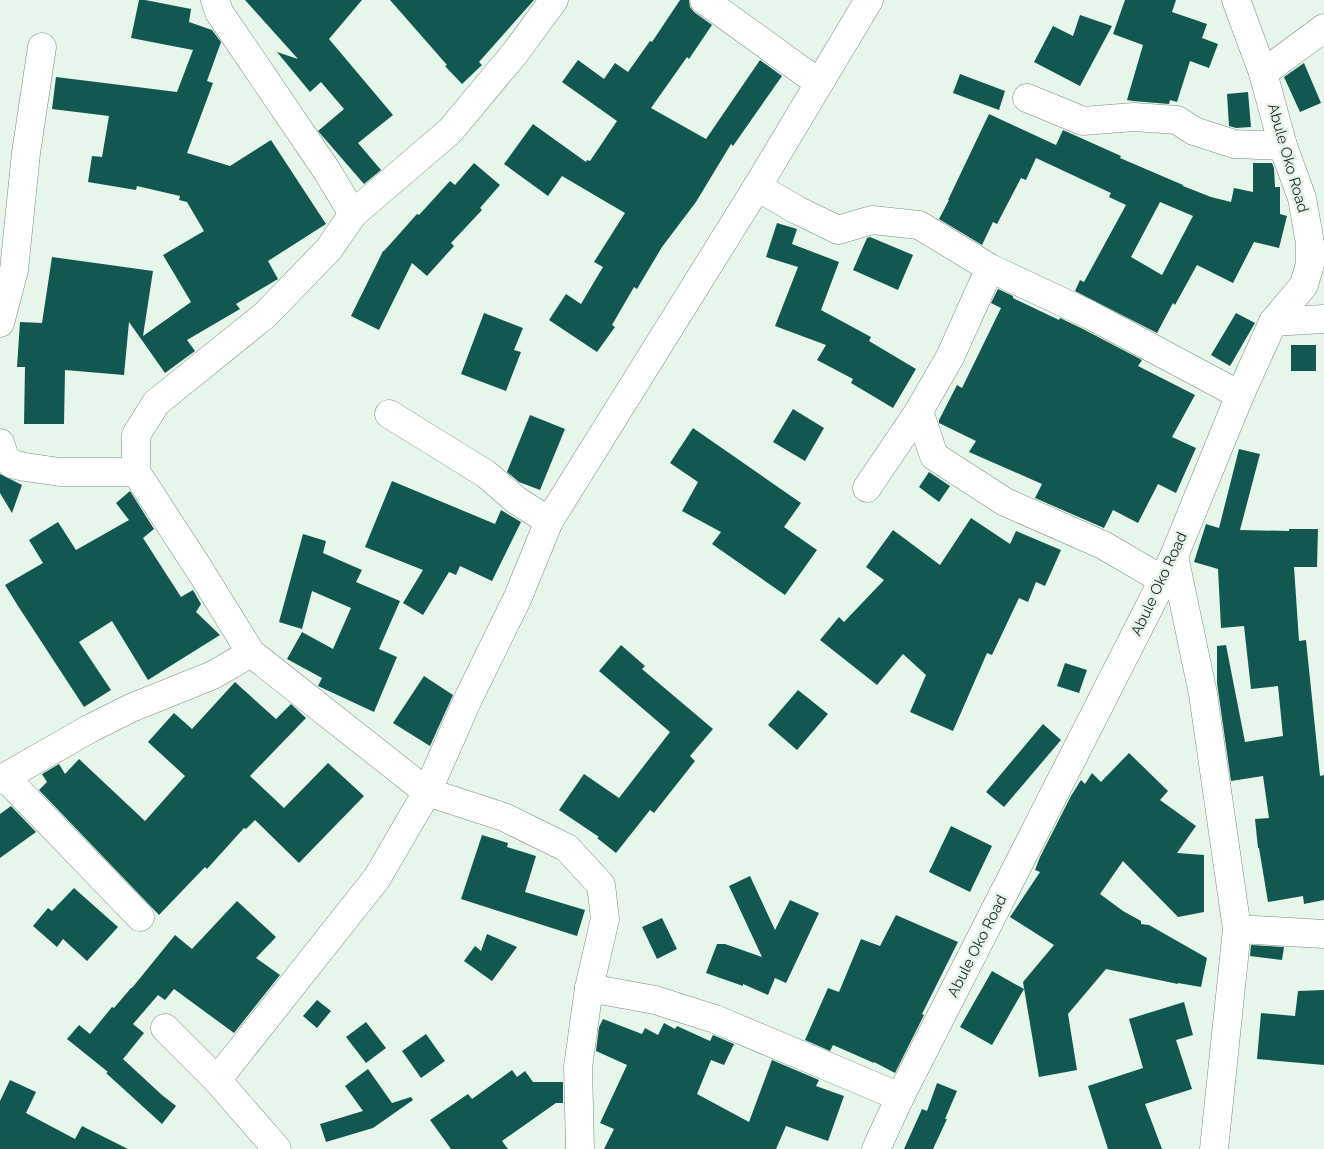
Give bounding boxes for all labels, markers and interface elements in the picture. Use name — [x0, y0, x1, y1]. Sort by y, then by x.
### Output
street label: Abule Oko Road — [1264, 101, 1312, 215]
street label: Abule Oko Road — [1127, 529, 1191, 639]
street label: Abule Oko Road — [943, 892, 1011, 1000]

